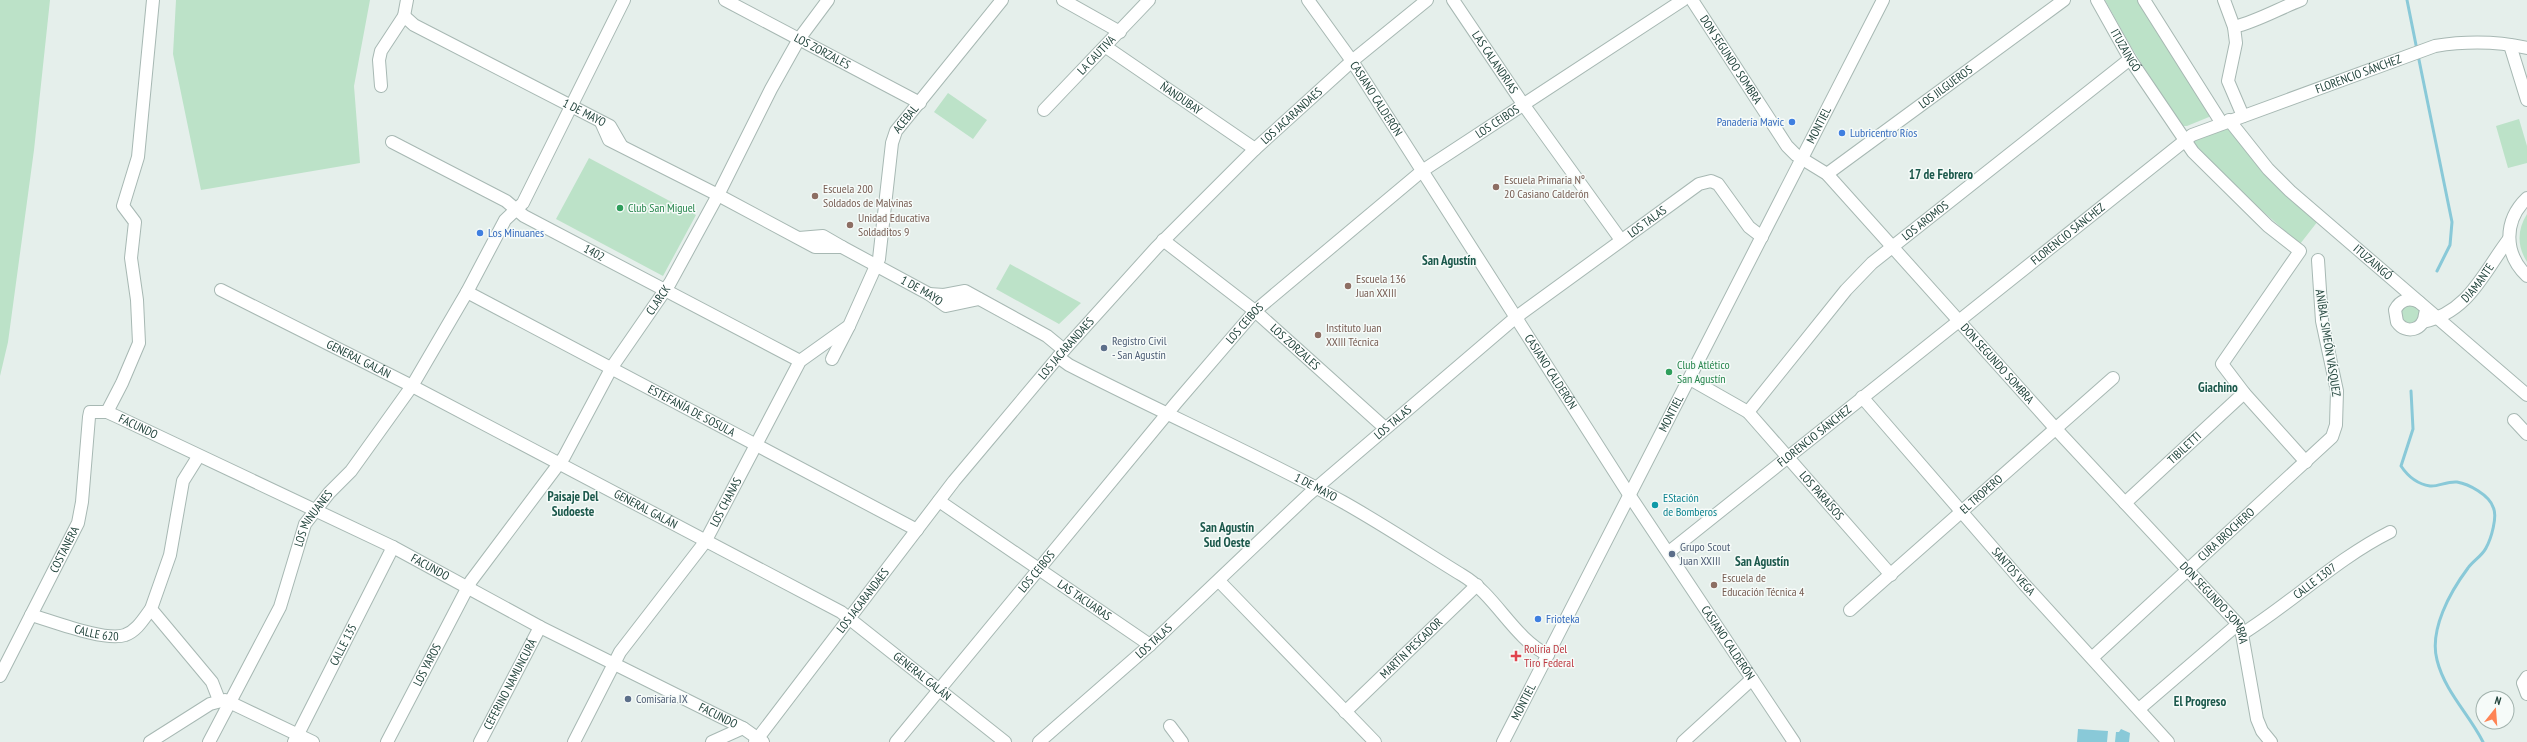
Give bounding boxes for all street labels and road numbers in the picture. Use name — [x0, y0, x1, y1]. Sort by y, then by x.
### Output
street label: DON SEGUNDO SOMBRA — [1697, 12, 1766, 107]
street label: ITUZAINGÓ — [2108, 26, 2145, 75]
street label: LAS CALANDRIAS — [1469, 28, 1522, 96]
street label: LOS ZORZALES — [792, 30, 853, 72]
street label: LA CAUTIVA — [1074, 32, 1119, 78]
street label: FLORENCIO SÁNCHEZ — [2313, 51, 2403, 96]
street label: CASIANO CALDERÓN — [1347, 58, 1406, 139]
street label: LOS JILGUEROS — [1915, 62, 1975, 111]
street label: ÑANDUBAY — [1158, 78, 1206, 118]
street label: LOS JACARANDAES — [1257, 84, 1325, 147]
street label: 1 DE MAYO — [560, 95, 609, 130]
street label: ACEBAL — [889, 101, 921, 136]
street label: LOS CEIBOS — [1472, 101, 1522, 141]
street label: MONTIEL — [1803, 104, 1834, 146]
street label: LOS AROMOS — [1899, 197, 1951, 243]
street label: FLORENCIO SÁNCHEZ — [2027, 200, 2107, 268]
street label: LOS TALAS — [1624, 202, 1669, 241]
street label: 1402 — [581, 241, 607, 264]
street label: ITUZAINGÓ — [2350, 241, 2396, 283]
street label: DIAMANTE — [2458, 260, 2497, 305]
street label: 1 DE MAYO — [898, 272, 946, 309]
street label: CLARCK — [642, 282, 673, 318]
street label: ANÍBAL SIMEÓN VÁSQUEZ — [2313, 288, 2344, 398]
street label: LOS CEIBOS — [1222, 299, 1266, 346]
street label: LOS JACARANDAES — [1035, 314, 1097, 382]
street label: LOS ZORZALES — [1267, 320, 1323, 373]
street label: DON SEGUNDO SOMBRA — [1958, 320, 2038, 407]
street label: CASIANO CALDERÓN — [1522, 331, 1580, 412]
street label: GENERAL GALÁN — [324, 336, 393, 381]
street label: ESTEFANÍA DE SOSULA — [646, 381, 738, 440]
street label: MONTIEL — [1655, 393, 1686, 434]
street label: LOS TALAS — [1371, 402, 1414, 442]
street label: FLORENCIO SÁNCHEZ — [1774, 402, 1854, 470]
street label: FACUNDO — [116, 410, 161, 442]
street label: TIBILETTI — [2164, 428, 2204, 467]
street label: LOS PARAÍSOS — [1796, 468, 1847, 523]
street label: 1 DE MAYO — [1292, 470, 1340, 505]
street label: EL TROPERO — [1956, 471, 2006, 517]
street label: LOS CHANAS — [706, 475, 745, 529]
street label: GENERAL GALÁN — [612, 486, 680, 532]
street label: LOS MINUANES — [291, 487, 336, 548]
street label: CURA BROCHERO — [2194, 504, 2258, 564]
street label: COSTANERA — [46, 523, 82, 575]
street label: SANTOS VEGA — [1989, 544, 2039, 598]
street label: LOS CEIBOS — [1015, 547, 1058, 595]
street label: FACUNDO — [409, 550, 453, 583]
street label: DON SEGUNDO SOMBRA — [2177, 559, 2252, 645]
street label: CALLE 1307 — [2290, 560, 2339, 602]
street label: LOS JACARANDAES — [833, 565, 892, 636]
street label: LAS TACUARAS — [1055, 576, 1115, 623]
street label: CASIANO CALDERÓN — [1698, 603, 1758, 683]
street label: MARTÍN PESCADOR — [1377, 614, 1446, 681]
street label: LOS TALAS — [1132, 620, 1175, 661]
street label: CALLE 620 — [73, 621, 119, 643]
street label: CALLE 135 — [326, 621, 360, 668]
street label: CEFERINO NAMUNCURÁ — [480, 636, 540, 732]
street label: LOS YAROS — [410, 641, 444, 688]
street label: GENERAL GALÁN — [890, 648, 954, 703]
street label: MONTIEL — [1507, 681, 1539, 723]
street label: FACUNDO — [696, 699, 741, 731]

